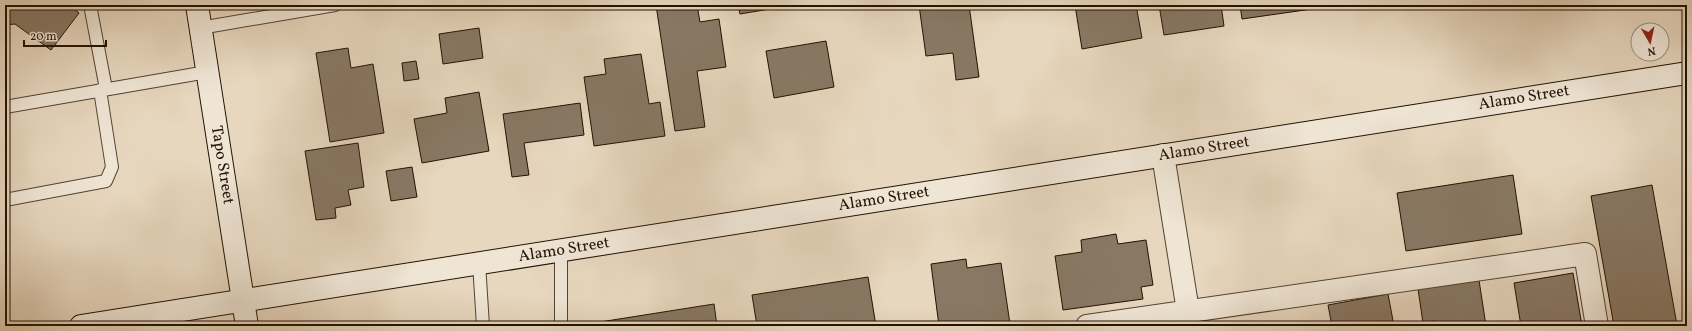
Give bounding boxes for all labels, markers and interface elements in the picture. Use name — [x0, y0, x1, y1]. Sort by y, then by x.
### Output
scale bar — [24, 22, 106, 48]
north arrow — [1630, 22, 1670, 62]
text: 20 m — [30, 29, 57, 45]
text: N — [1646, 42, 1656, 58]
street label: Alamo Street — [1477, 80, 1571, 116]
street label: Tapo Street — [205, 124, 239, 206]
street label: Alamo Street — [1157, 131, 1251, 167]
street label: Alamo Street — [837, 181, 931, 217]
street label: Alamo Street — [517, 232, 611, 268]

